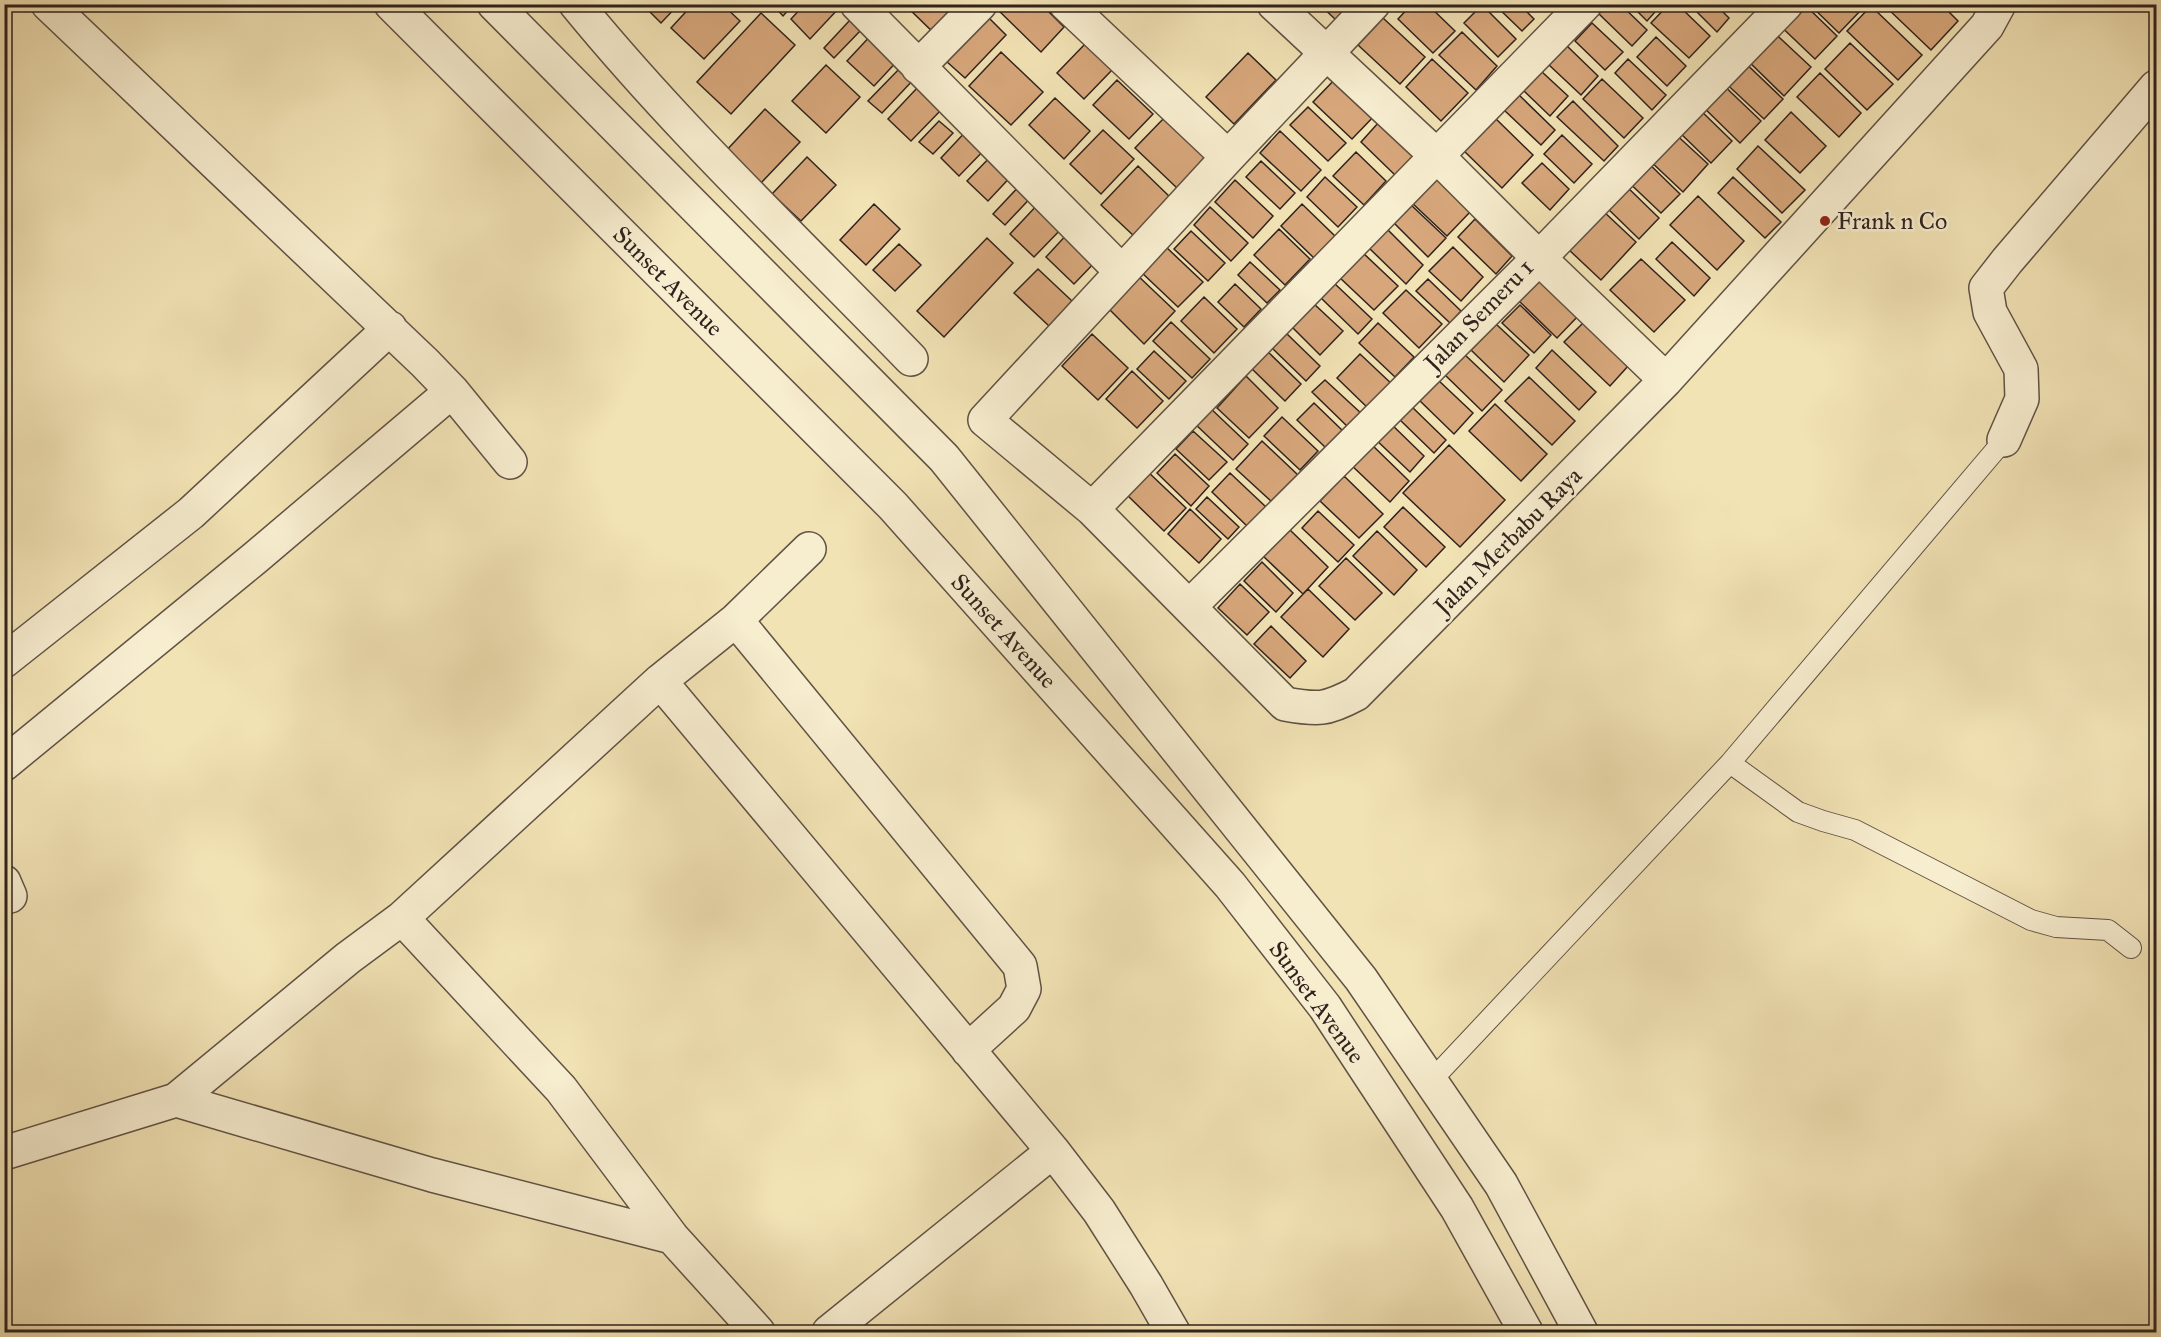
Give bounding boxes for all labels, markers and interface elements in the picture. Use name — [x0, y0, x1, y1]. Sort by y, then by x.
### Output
place label: Frank n Co — [1837, 206, 1947, 236]
marker: Frank n Co — [1818, 214, 1832, 228]
street label: Sunset Avenue — [606, 219, 730, 343]
street label: Jalan Semeru 1 — [1416, 253, 1540, 380]
street label: Jalan Merbabu Raya — [1426, 460, 1589, 623]
street label: Sunset Avenue — [945, 567, 1063, 695]
street label: Sunset Avenue — [1263, 935, 1371, 1069]

